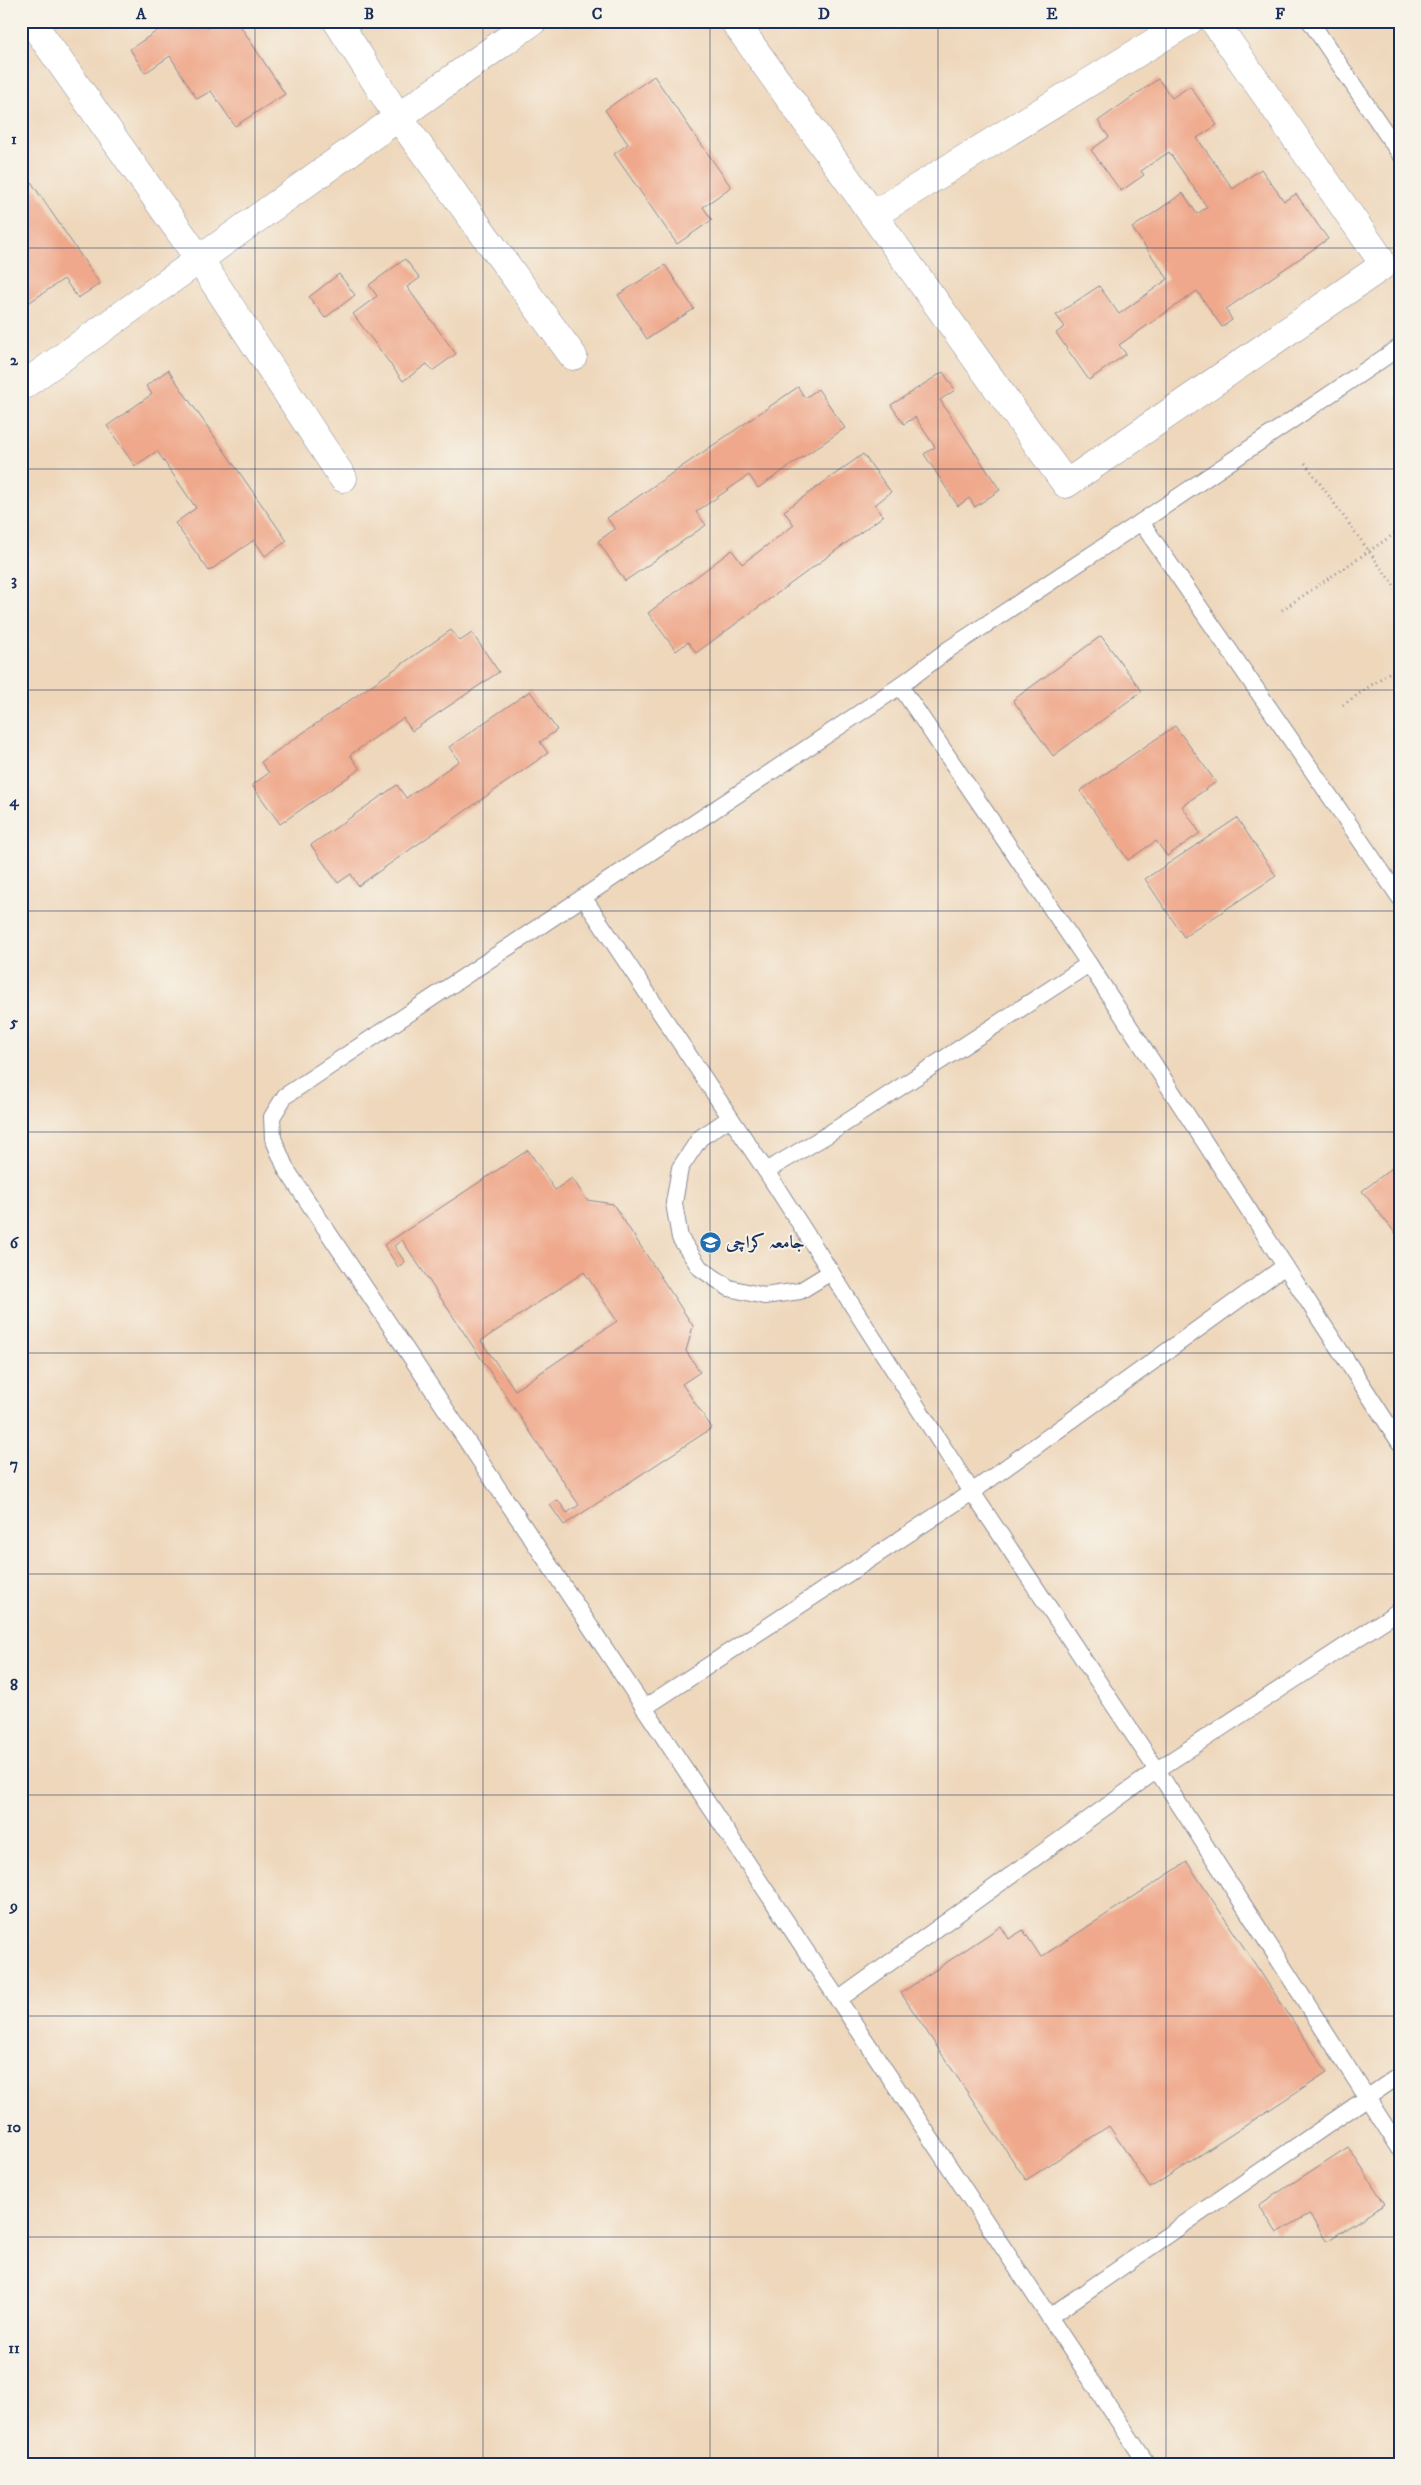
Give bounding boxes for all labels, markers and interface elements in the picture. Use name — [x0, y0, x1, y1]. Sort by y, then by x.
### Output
text: A — [135, 4, 147, 24]
text: B — [364, 4, 374, 24]
text: C — [592, 4, 602, 24]
text: D — [818, 4, 830, 24]
text: E — [1046, 4, 1058, 24]
text: F — [1275, 4, 1285, 24]
text: 1 — [11, 129, 17, 149]
text: 2 — [10, 350, 19, 370]
text: 3 — [11, 570, 17, 590]
text: 4 — [8, 791, 19, 811]
text: 5 — [9, 1012, 18, 1032]
school or university icon: جامعہ کراچی — [698, 1230, 722, 1254]
place label: جامعہ کراچی — [725, 1232, 805, 1254]
text: 6 — [10, 1233, 20, 1253]
text: 7 — [10, 1454, 18, 1474]
text: 8 — [10, 1675, 18, 1695]
text: 9 — [9, 1896, 18, 1916]
text: 10 — [7, 2117, 22, 2137]
text: 11 — [8, 2338, 20, 2358]

